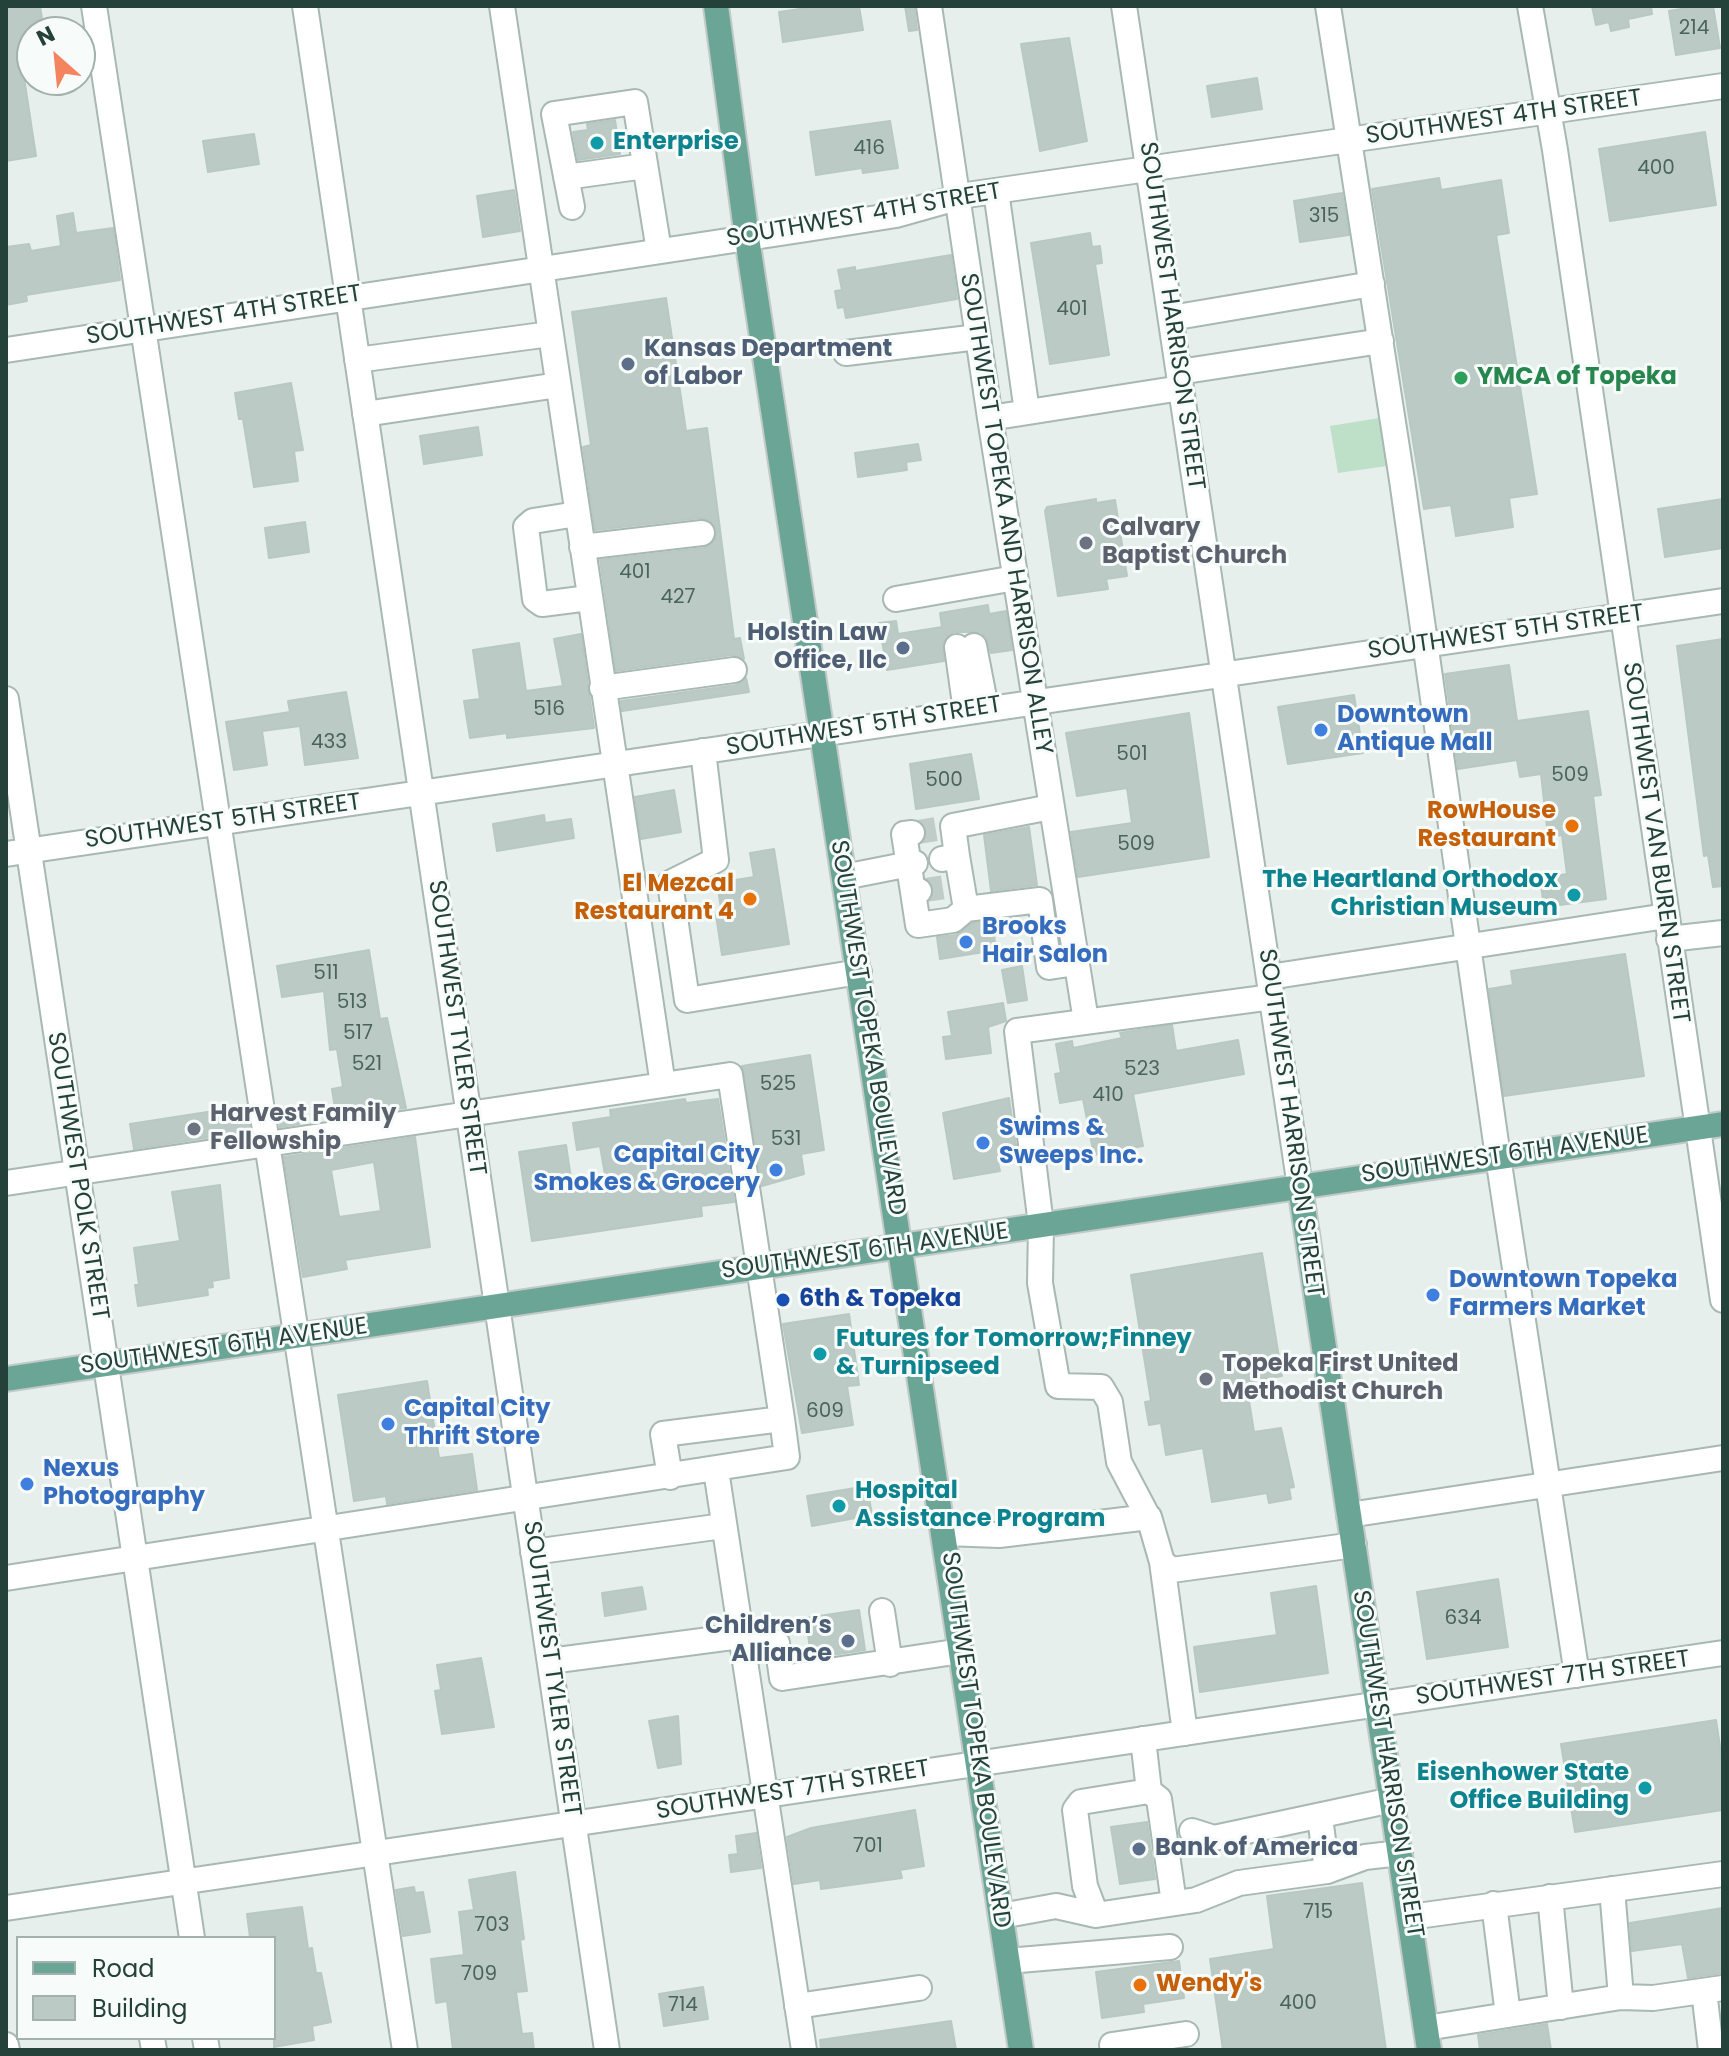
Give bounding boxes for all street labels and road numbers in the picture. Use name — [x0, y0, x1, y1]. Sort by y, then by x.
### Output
street label: SOUTHWEST 4TH STREET — [1364, 84, 1644, 152]
street label: SOUTHWEST HARRISON STREET — [1132, 140, 1210, 492]
street label: SOUTHWEST 4TH STREET — [724, 178, 1004, 254]
street label: SOUTHWEST TOPEKA AND HARRISON ALLEY — [953, 271, 1057, 757]
street label: SOUTHWEST 4TH STREET — [84, 280, 364, 352]
street label: SOUTHWEST 5TH STREET — [1366, 599, 1646, 667]
street label: SOUTHWEST VAN BUREN STREET — [1615, 661, 1695, 1025]
street label: SOUTHWEST 5TH STREET — [724, 691, 1004, 763]
street label: SOUTHWEST 5TH STREET — [83, 788, 363, 856]
street label: SOUTHWEST TOPEKA BOULEVARD — [823, 838, 911, 1218]
street label: SOUTHWEST TYLER STREET — [421, 878, 491, 1178]
street label: SOUTHWEST HARRISON STREET — [1251, 947, 1329, 1299]
street label: SOUTHWEST POLK STREET — [40, 1030, 114, 1322]
street label: SOUTHWEST 6TH AVENUE — [1360, 1122, 1650, 1190]
street label: SOUTHWEST 6TH AVENUE — [720, 1218, 1010, 1286]
street label: SOUTHWEST 6TH AVENUE — [79, 1313, 369, 1381]
street label: SOUTHWEST TYLER STREET — [516, 1519, 586, 1819]
street label: SOUTHWEST TOPEKA BOULEVARD — [934, 1550, 1016, 1930]
street label: SOUTHWEST HARRISON STREET — [1345, 1588, 1429, 1940]
street label: SOUTHWEST 7TH STREET — [1414, 1646, 1692, 1712]
street label: SOUTHWEST 7TH STREET — [654, 1755, 932, 1827]

